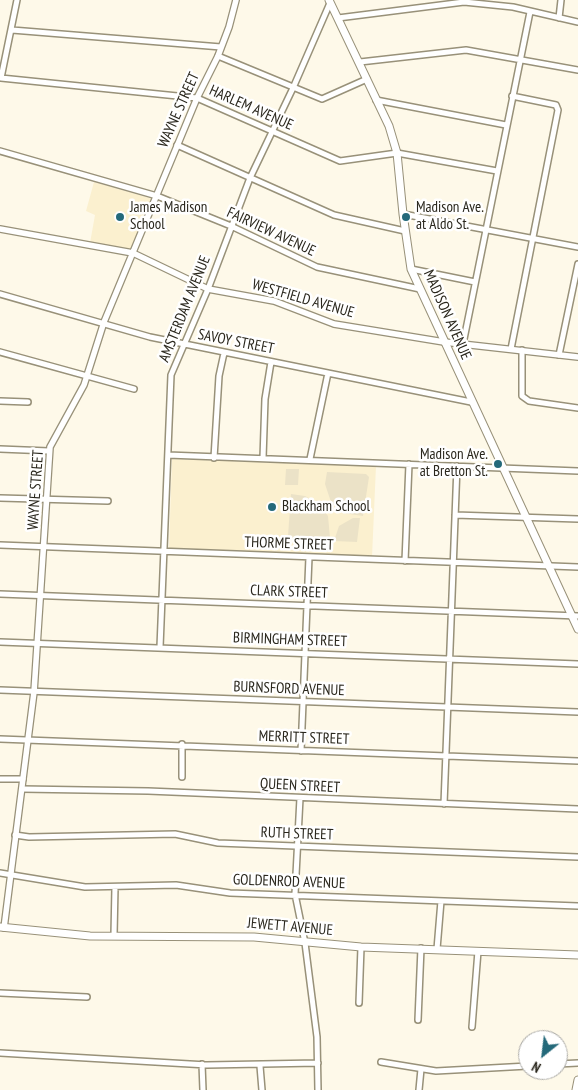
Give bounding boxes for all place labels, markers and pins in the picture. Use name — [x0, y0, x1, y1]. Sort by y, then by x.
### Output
place label: James Madison School — [130, 199, 207, 234]
place label: Madison Ave. at Aldo St. — [416, 199, 484, 234]
marker: James Madison School — [114, 211, 126, 223]
marker: Madison Ave. at Aldo St. — [400, 211, 412, 223]
place label: Madison Ave. at Bretton St. — [420, 446, 488, 481]
marker: Madison Ave. at Bretton St. — [492, 458, 504, 470]
place label: Blackham School — [282, 498, 370, 516]
marker: Blackham School — [266, 501, 278, 513]

